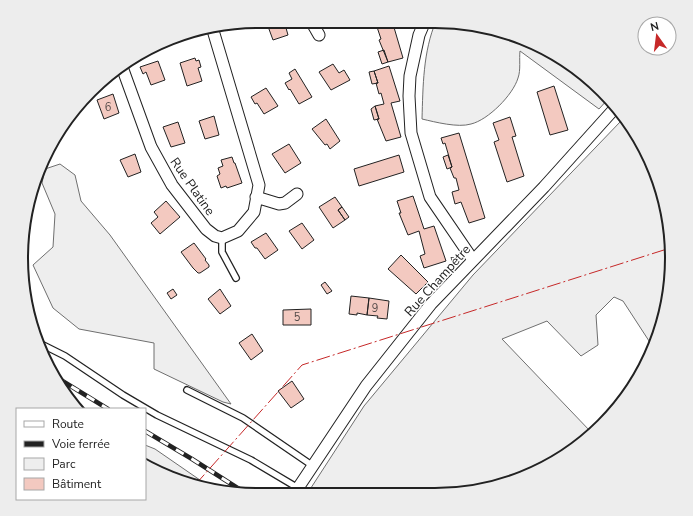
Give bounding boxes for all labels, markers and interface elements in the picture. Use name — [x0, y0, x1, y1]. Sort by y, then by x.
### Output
north arrow — [637, 16, 677, 56]
text: N — [649, 19, 661, 35]
house number: 6 — [105, 100, 112, 115]
street label: Rue Platine — [166, 154, 219, 219]
street label: Rue Champêtre — [401, 241, 475, 320]
house number: 9 — [372, 301, 378, 316]
house number: 5 — [294, 310, 301, 325]
legend — [16, 408, 146, 500]
text: Route — [52, 416, 84, 432]
text: Voie ferrée — [51, 436, 110, 452]
text: Parc — [52, 456, 76, 472]
text: Bâtiment — [52, 476, 102, 492]

